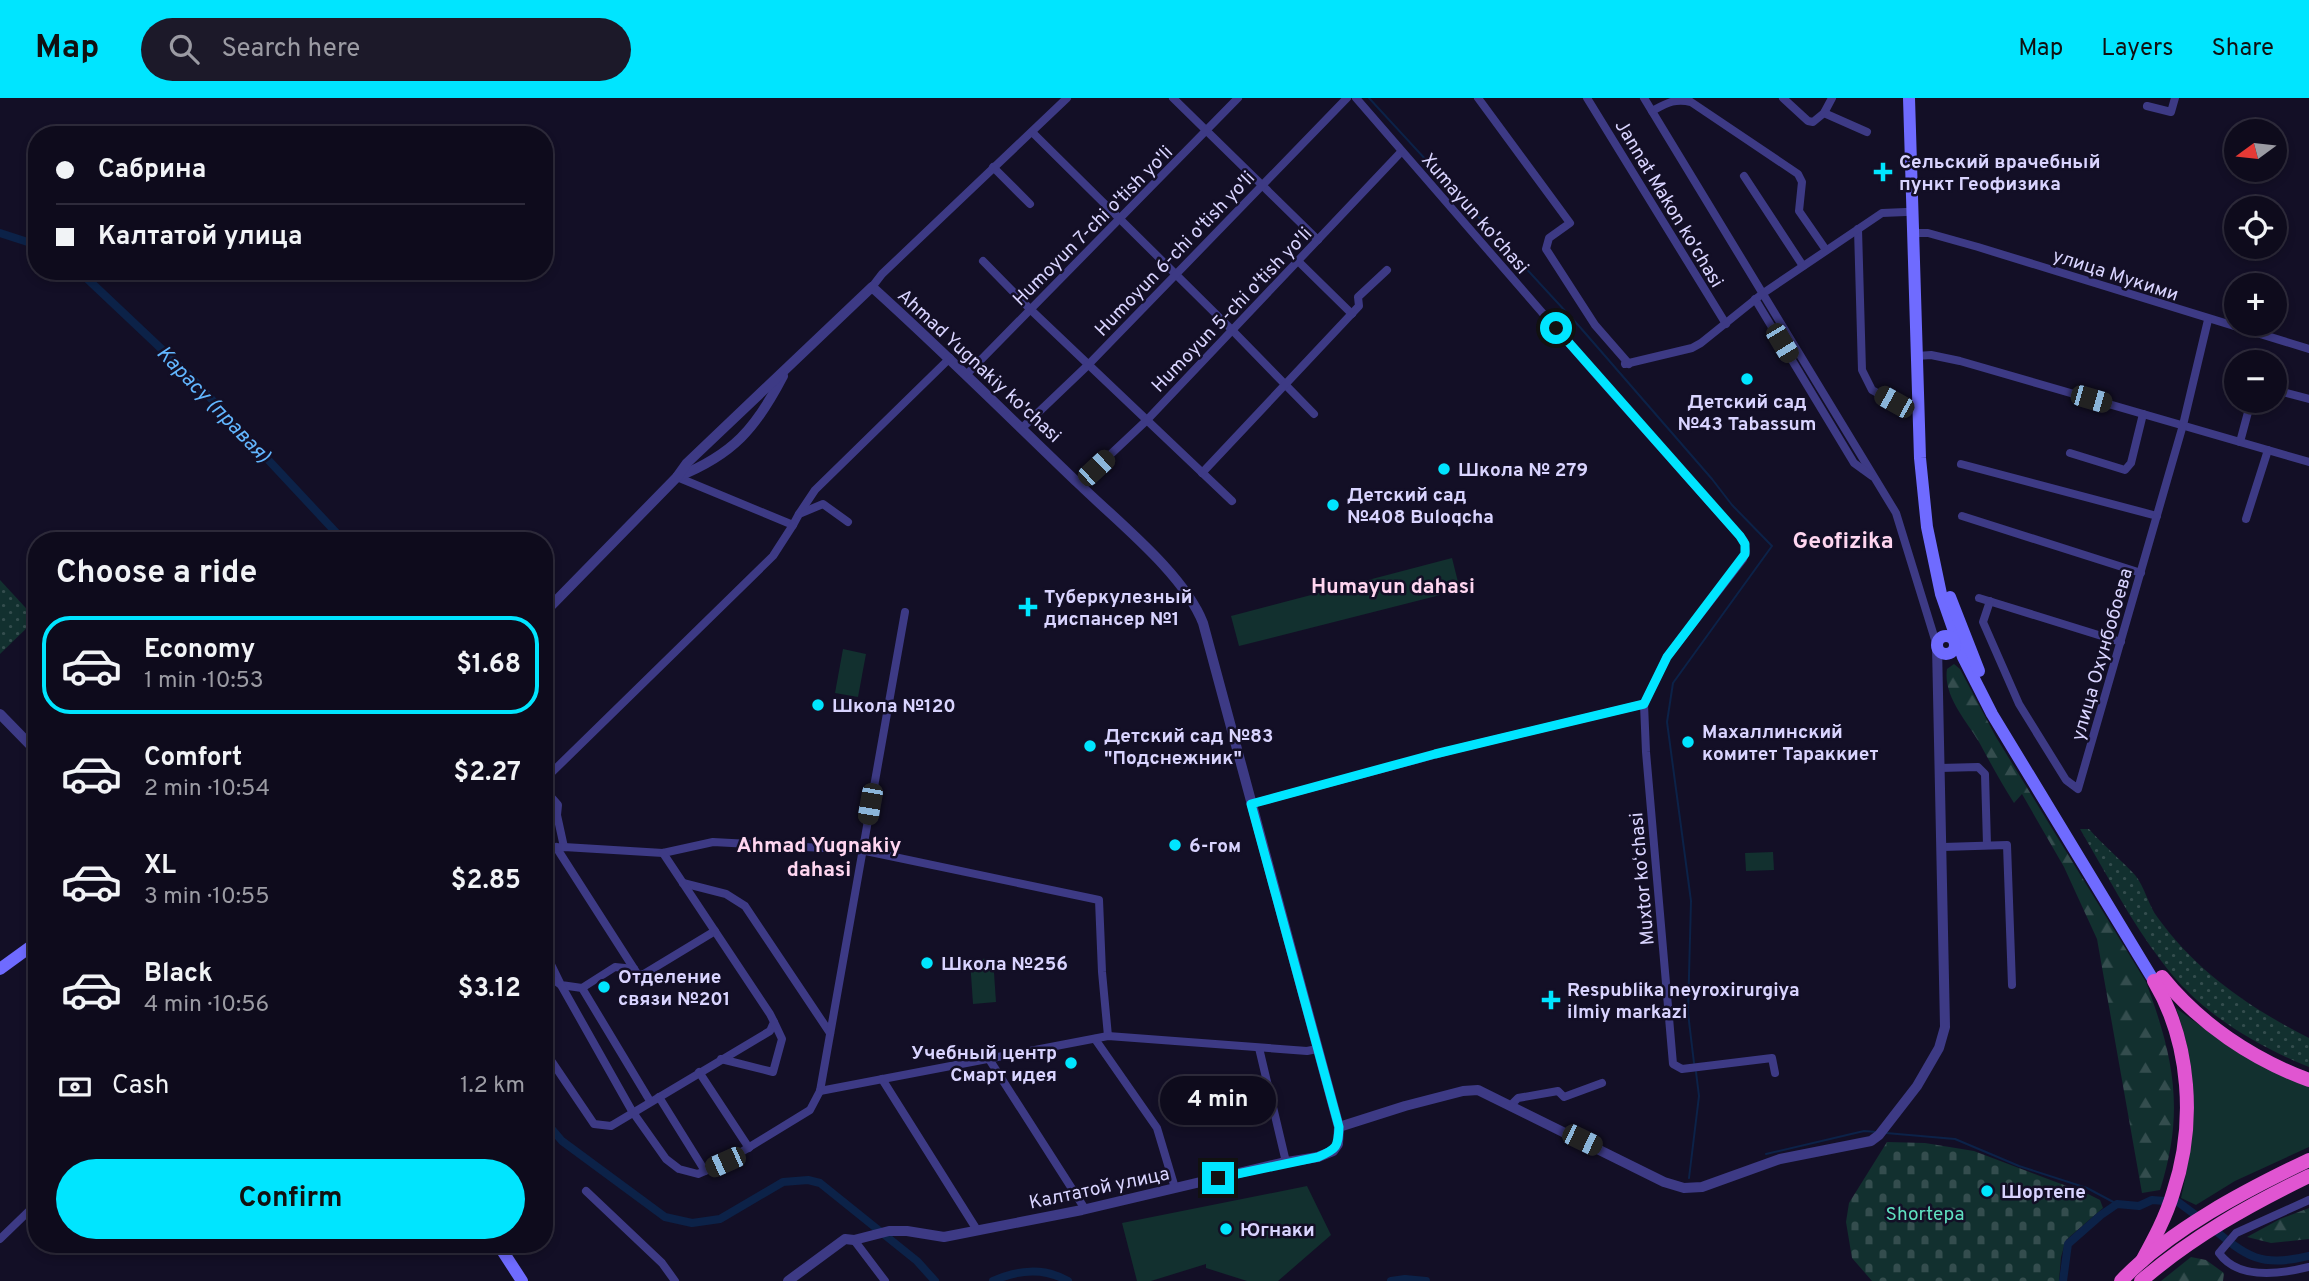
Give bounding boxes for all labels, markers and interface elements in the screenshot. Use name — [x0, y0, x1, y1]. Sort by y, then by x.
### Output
search box — [141, 18, 631, 81]
text: Map — [35, 28, 99, 70]
icon: search — [165, 30, 203, 68]
text: Search here — [221, 33, 360, 66]
text: Map — [2018, 34, 2063, 64]
text: Layers — [2101, 34, 2173, 64]
text: Share — [2211, 34, 2274, 64]
street label: Jannat Makon ko'chasi — [1609, 116, 1728, 292]
north arrow — [2224, 119, 2287, 182]
map controls — [2224, 119, 2287, 413]
street label: Humoyun 7-chi o'tish yo'li — [1008, 141, 1179, 312]
street label: Xumayun ko'chasi — [1415, 149, 1534, 280]
place label: Сельский врачебный пункт Геофизика — [1899, 151, 2100, 197]
text: Сабрина — [98, 154, 206, 187]
marker: Сельский врачебный пункт Геофизика — [1873, 162, 1893, 182]
street label: Humoyun 6-chi o'tish yo'li — [1090, 167, 1261, 342]
button: locate — [2224, 196, 2287, 259]
text: Калтатой улица — [98, 221, 302, 254]
street label: Humoyun 5-chi o'tish yo'li — [1147, 223, 1318, 398]
street label: улица Мукими — [2049, 244, 2181, 308]
button: + — [2224, 273, 2287, 336]
street label: Ahmad Yugnakiy ko'chasi — [892, 284, 1066, 449]
route start — [1540, 312, 1572, 344]
car — [1763, 320, 1802, 366]
water label: Карасу (правая) — [150, 341, 276, 469]
button: − — [2224, 350, 2287, 413]
marker: Детский сад №43 Tabassum — [1739, 371, 1755, 387]
car — [1871, 383, 1918, 421]
car — [2068, 383, 2115, 415]
place label: Детский сад №43 Tabassum — [1677, 391, 1817, 437]
car — [1074, 446, 1119, 490]
place label: Школа № 279 — [1458, 459, 1588, 483]
marker: Школа № 279 — [1436, 461, 1452, 477]
place label: Детский сад №408 Buloqcha — [1347, 484, 1494, 530]
marker: Детский сад №408 Buloqcha — [1325, 497, 1341, 513]
district label: Geofizika — [1793, 528, 1893, 557]
text: Choose a ride — [56, 554, 257, 594]
street label: улица Охунбобоева — [2067, 565, 2139, 744]
district label: Humayun dahasi — [1311, 574, 1475, 601]
place label: Туберкулезный диспансер №1 — [1044, 586, 1193, 632]
marker: Туберкулезный диспансер №1 — [1018, 597, 1038, 617]
icon: car — [60, 634, 123, 697]
text: Economy — [144, 634, 255, 667]
text: $1.68 — [456, 649, 521, 682]
text: 1 min · 10:53 — [144, 667, 264, 696]
place label: Школа №120 — [832, 695, 956, 719]
marker: Школа №120 — [810, 697, 826, 713]
place label: Махаллинский комитет Тараккиет — [1702, 721, 1879, 767]
place label: Детский сад №83 "Подснежник" — [1104, 725, 1273, 771]
marker: Махаллинский комитет Тараккиет — [1680, 734, 1696, 750]
marker: Детский сад №83 "Подснежник" — [1082, 738, 1098, 754]
icon: car — [60, 742, 123, 805]
text: Comfort — [144, 742, 242, 775]
text: $2.27 — [454, 757, 521, 790]
text: 2 min · 10:54 — [144, 775, 270, 804]
car — [857, 781, 884, 827]
street label: Muxtor koʻchasi — [1625, 811, 1661, 946]
district label: Ahmad Yugnakiy dahasi — [737, 833, 902, 884]
place label: 6-гом — [1189, 835, 1241, 859]
marker: 6-гом — [1167, 837, 1183, 853]
icon: car — [60, 850, 123, 913]
text: XL — [144, 850, 176, 883]
text: $2.85 — [451, 865, 521, 898]
text: 3 min · 10:55 — [144, 883, 269, 912]
place label: Школа №256 — [941, 953, 1068, 977]
marker: Школа №256 — [919, 955, 935, 971]
icon: car — [60, 958, 123, 1021]
text: Black — [144, 958, 213, 991]
place label: Отделение связи №201 — [618, 966, 730, 1012]
text: $3.12 — [458, 973, 521, 1006]
marker: Отделение связи №201 — [596, 979, 612, 995]
place label: Respublika neyroxirurgiya ilmiy markazi — [1567, 979, 1800, 1025]
marker: Respublika neyroxirurgiya ilmiy markazi — [1541, 990, 1561, 1010]
text: 4 min · 10:56 — [144, 991, 269, 1020]
place label: Учебный центр Смарт идея — [911, 1042, 1057, 1088]
marker: Учебный центр Смарт идея — [1063, 1055, 1079, 1071]
icon: cash — [56, 1068, 94, 1106]
text: Cash — [112, 1070, 169, 1103]
text: 1.2 km — [460, 1072, 525, 1101]
callout: 4 min — [1160, 1076, 1276, 1126]
text: 4 min — [1188, 1086, 1248, 1115]
car — [1559, 1121, 1606, 1159]
car — [702, 1144, 749, 1180]
button: Confirm — [56, 1159, 525, 1239]
street label: Калтатой улица — [1027, 1162, 1172, 1216]
route end — [1202, 1162, 1234, 1194]
place label: Шортепе — [2001, 1181, 2086, 1205]
marker: Шортепе — [1979, 1183, 1995, 1199]
park label: Shortepa — [1886, 1203, 1964, 1227]
place label: Югнаки — [1240, 1219, 1315, 1243]
marker: Югнаки — [1218, 1221, 1234, 1237]

